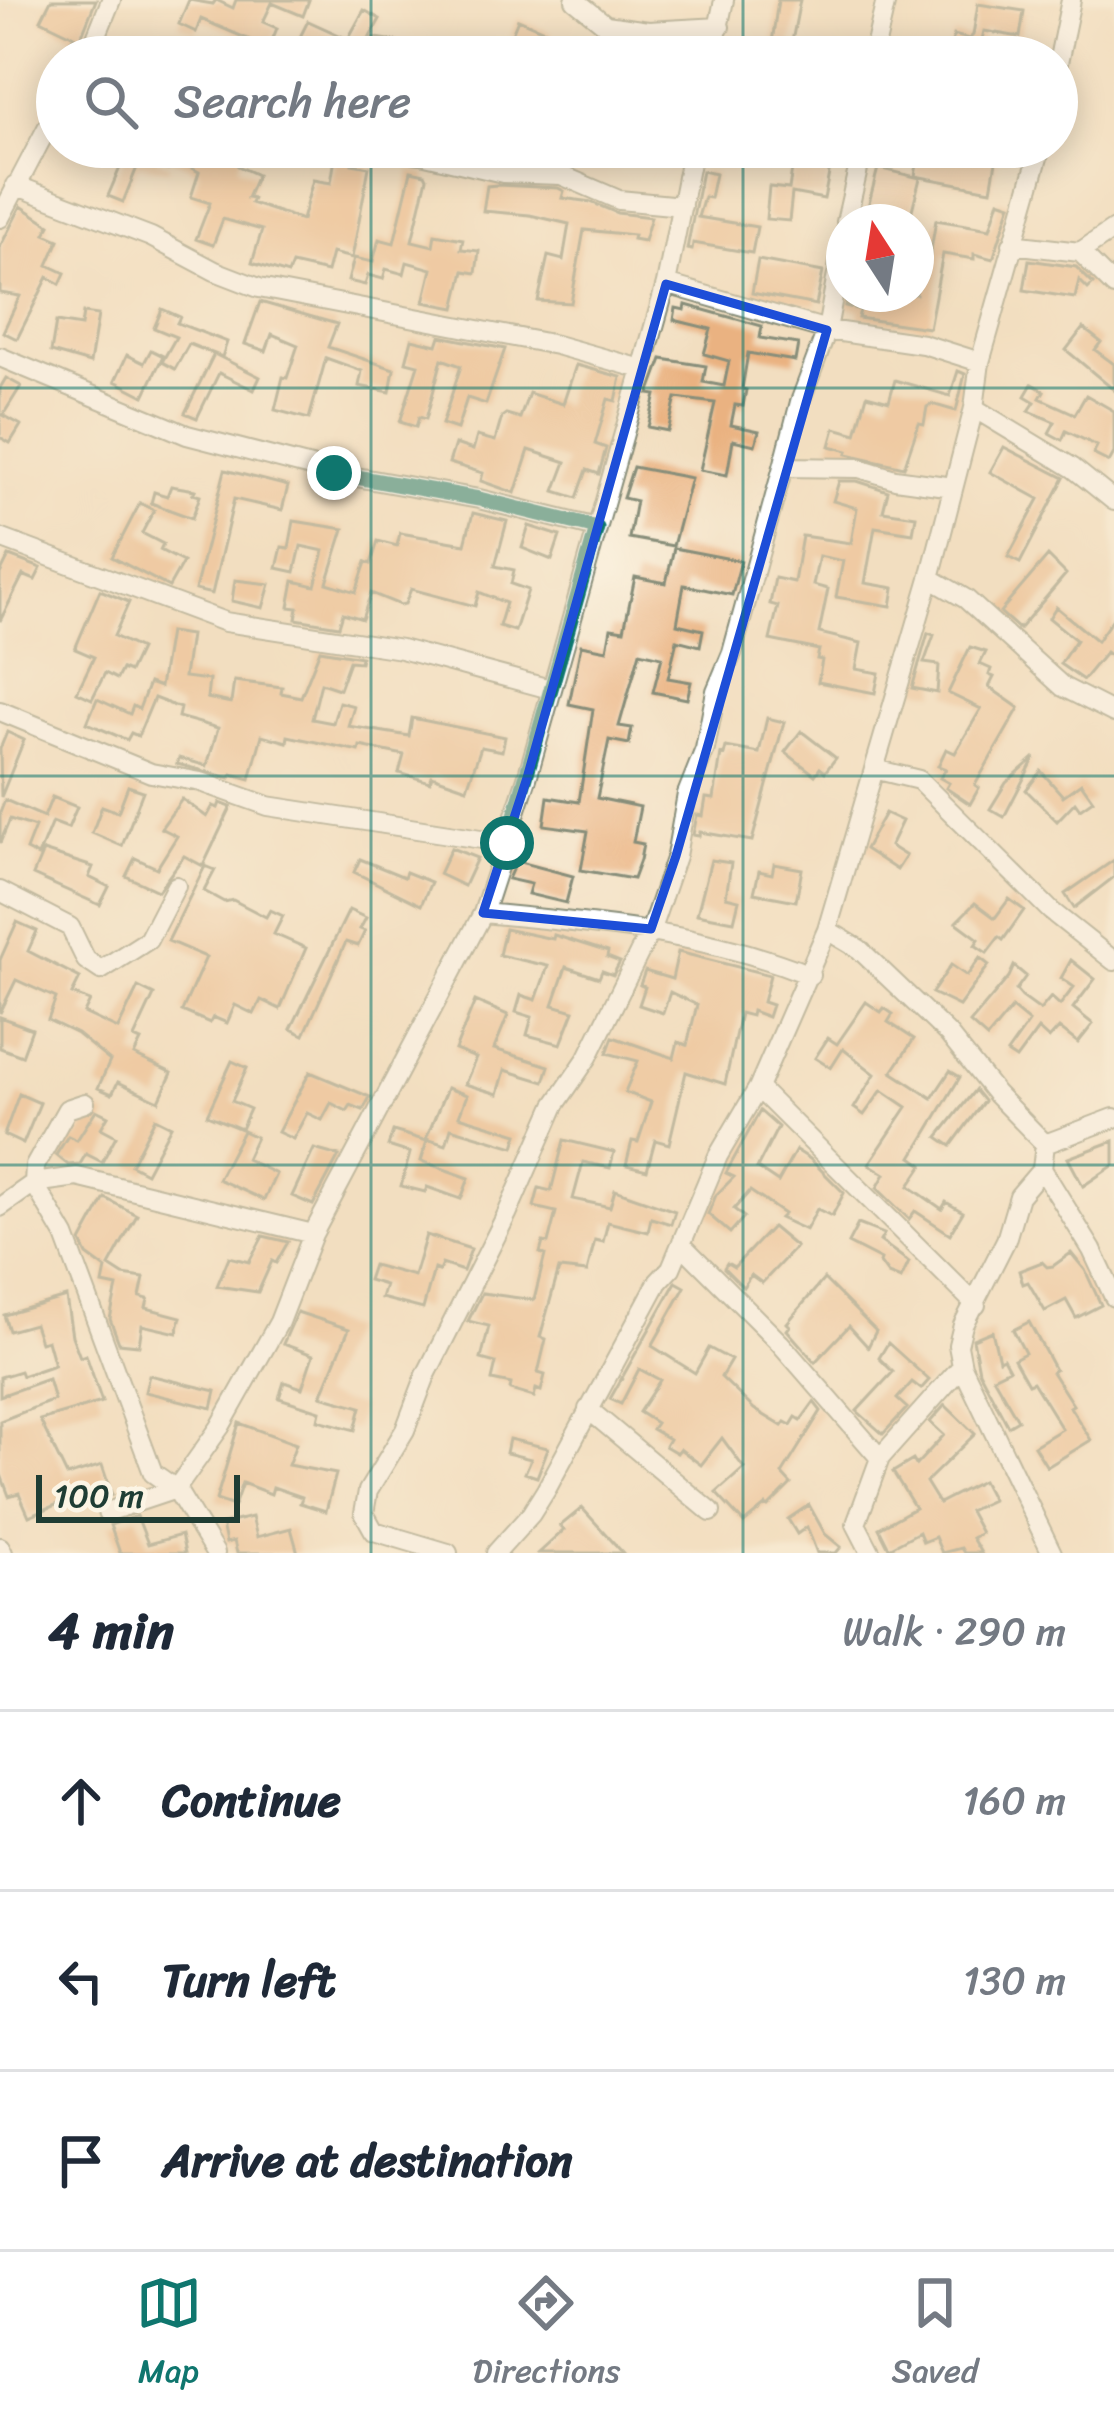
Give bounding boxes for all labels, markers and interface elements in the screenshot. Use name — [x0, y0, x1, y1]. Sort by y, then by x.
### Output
search box — [36, 36, 1078, 168]
text: Search here — [174, 62, 411, 142]
icon: search — [78, 69, 144, 135]
north arrow — [826, 204, 934, 312]
route end — [307, 446, 361, 500]
route start — [480, 816, 534, 870]
text: 100 m — [54, 1467, 144, 1525]
scale bar — [36, 1469, 240, 1522]
text: 4 min — [48, 1586, 174, 1676]
text: Walk · 290 m — [843, 1597, 1066, 1666]
text: Continue — [162, 1761, 341, 1841]
text: 160 m — [962, 1766, 1066, 1835]
icon: ahead — [48, 1768, 114, 1834]
text: Turn left — [162, 1941, 335, 2021]
text: 130 m — [963, 1946, 1066, 2015]
icon: left — [48, 1948, 114, 2014]
text: Arrive at destination — [162, 2121, 572, 2201]
icon: arrive — [48, 2128, 114, 2194]
tab: Map — [136, 2270, 202, 2400]
tab: Directions — [473, 2270, 620, 2400]
tab: Saved — [891, 2270, 978, 2400]

